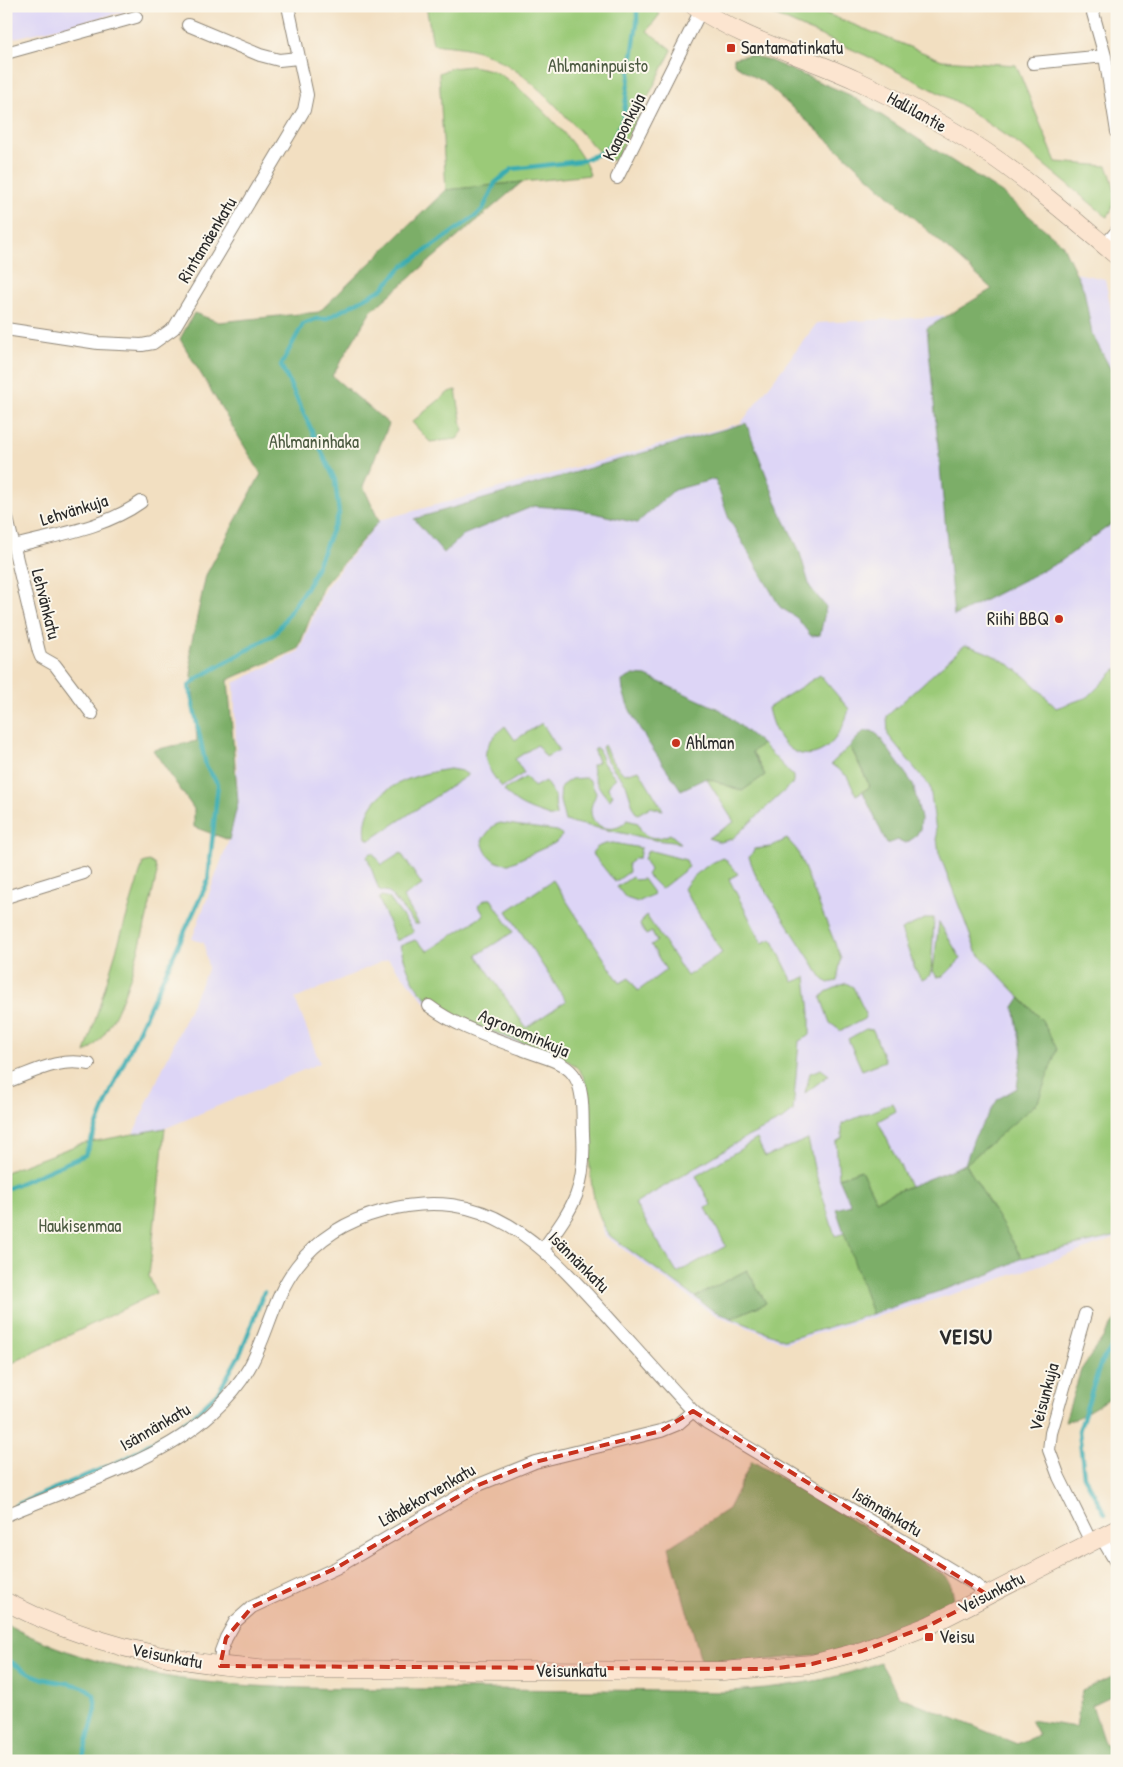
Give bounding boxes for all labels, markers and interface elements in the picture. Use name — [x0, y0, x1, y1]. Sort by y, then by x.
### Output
place label: Santamatinkatu — [741, 35, 843, 60]
marker: Santamatinkatu — [725, 42, 737, 54]
park label: Ahlmaninpuisto — [548, 53, 648, 78]
street label: Hallilantie — [883, 85, 952, 138]
street label: Kaaponkuja — [596, 89, 651, 165]
street label: Rintamäenkatu — [171, 192, 242, 287]
park label: Ahlmaninhaka — [269, 429, 359, 454]
street label: Lehvänkuja — [37, 487, 111, 532]
street label: Lehvänkatu — [26, 566, 67, 642]
place label: Riihi BBQ — [987, 606, 1049, 631]
marker: Riihi BBQ — [1053, 613, 1065, 625]
place label: Ahlman — [686, 730, 735, 755]
marker: Ahlman — [670, 737, 682, 749]
street label: Agronominkuja — [475, 1002, 574, 1063]
park label: Haukisenmaa — [39, 1213, 121, 1238]
street label: Isännänkatu — [543, 1225, 616, 1298]
district label: VEISU — [939, 1321, 993, 1351]
street label: Veisunkuja — [1022, 1360, 1065, 1434]
street label: Isännänkatu — [115, 1396, 195, 1457]
street label: Lähdekorvenkatu — [374, 1457, 480, 1532]
street label: Isännänkatu — [848, 1481, 927, 1542]
street label: Veisunkatu — [953, 1565, 1028, 1620]
place label: Veisu — [939, 1624, 974, 1649]
marker: Veisu — [923, 1631, 935, 1643]
street label: Veisunkatu — [130, 1636, 205, 1675]
street label: Veisunkatu — [535, 1658, 607, 1683]

